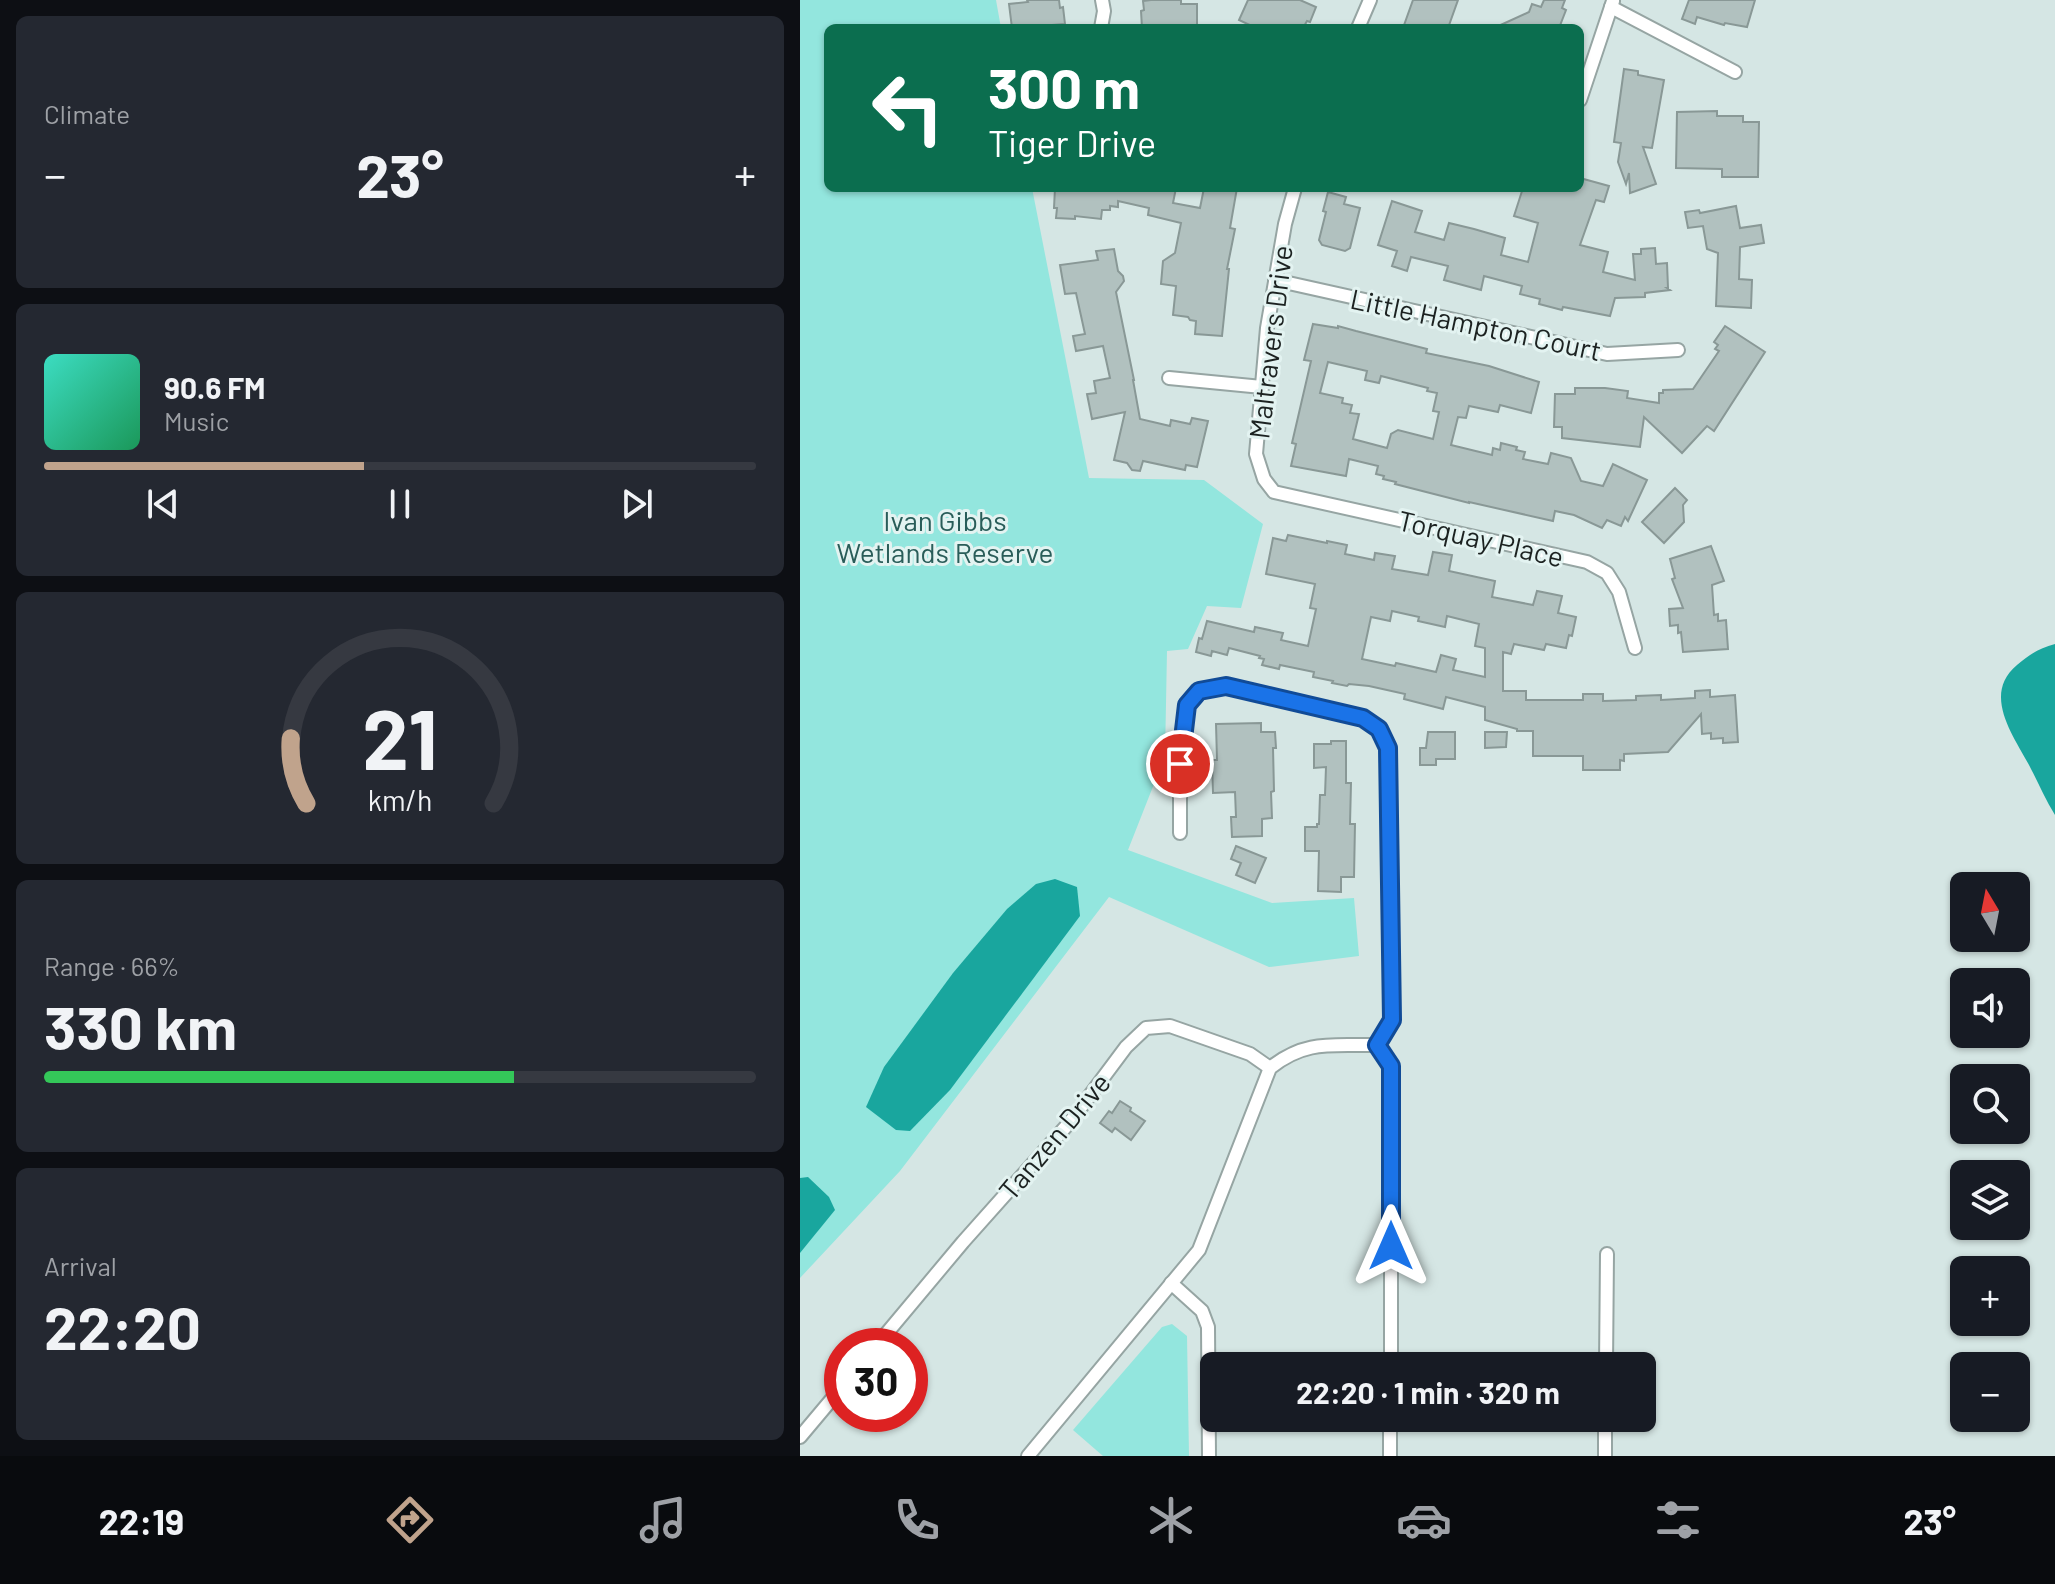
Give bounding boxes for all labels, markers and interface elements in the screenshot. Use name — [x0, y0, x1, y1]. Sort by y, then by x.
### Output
text: 300 m — [988, 53, 1140, 120]
icon: left — [856, 56, 960, 160]
text: Climate — [44, 98, 130, 129]
text: Tiger Drive — [988, 121, 1156, 164]
text: 23° — [356, 138, 444, 210]
text: − — [44, 147, 66, 200]
text: + — [734, 147, 756, 200]
street label: Maltravers Drive — [1241, 243, 1299, 441]
street label: Little Hampton Court — [1348, 281, 1604, 367]
text: 90.6 FM — [164, 369, 266, 405]
text: Music — [164, 405, 229, 436]
icon: previous — [141, 482, 185, 526]
icon: pause — [378, 482, 422, 526]
icon: next — [615, 482, 659, 526]
street label: Torquay Place — [1395, 502, 1567, 574]
park label: Ivan Gibbs Wetlands Reserve — [837, 503, 1053, 569]
text: 21 — [362, 687, 438, 787]
pin — [1146, 730, 1214, 798]
icon: arrive — [1158, 742, 1202, 786]
text: km/h — [368, 782, 432, 817]
north arrow — [1950, 872, 2030, 952]
map controls — [1950, 872, 2030, 1432]
text: Range · 66% — [44, 950, 180, 981]
button: sound — [1950, 968, 2030, 1048]
text: 330 km — [44, 990, 237, 1062]
button: search — [1950, 1064, 2030, 1144]
street label: Tanzen Drive — [991, 1066, 1117, 1206]
button: layers — [1950, 1160, 2030, 1240]
position arrow — [1349, 1204, 1433, 1288]
text: Arrival — [44, 1250, 117, 1281]
button: + — [1950, 1256, 2030, 1336]
text: 22:20 — [44, 1290, 201, 1362]
speed limit sign: 30 — [824, 1328, 928, 1432]
button: − — [1950, 1352, 2030, 1432]
text: 22:20 · 1 min · 320 m — [1296, 1374, 1560, 1410]
icon: directions — [382, 1492, 438, 1548]
icon: music — [635, 1492, 691, 1548]
icon: phone — [889, 1492, 945, 1548]
icon: climate — [1143, 1492, 1199, 1548]
icon: car — [1396, 1492, 1452, 1548]
icon: filters — [1650, 1492, 1706, 1548]
text: 22:19 — [99, 1499, 184, 1542]
text: 23° — [1903, 1499, 1956, 1542]

